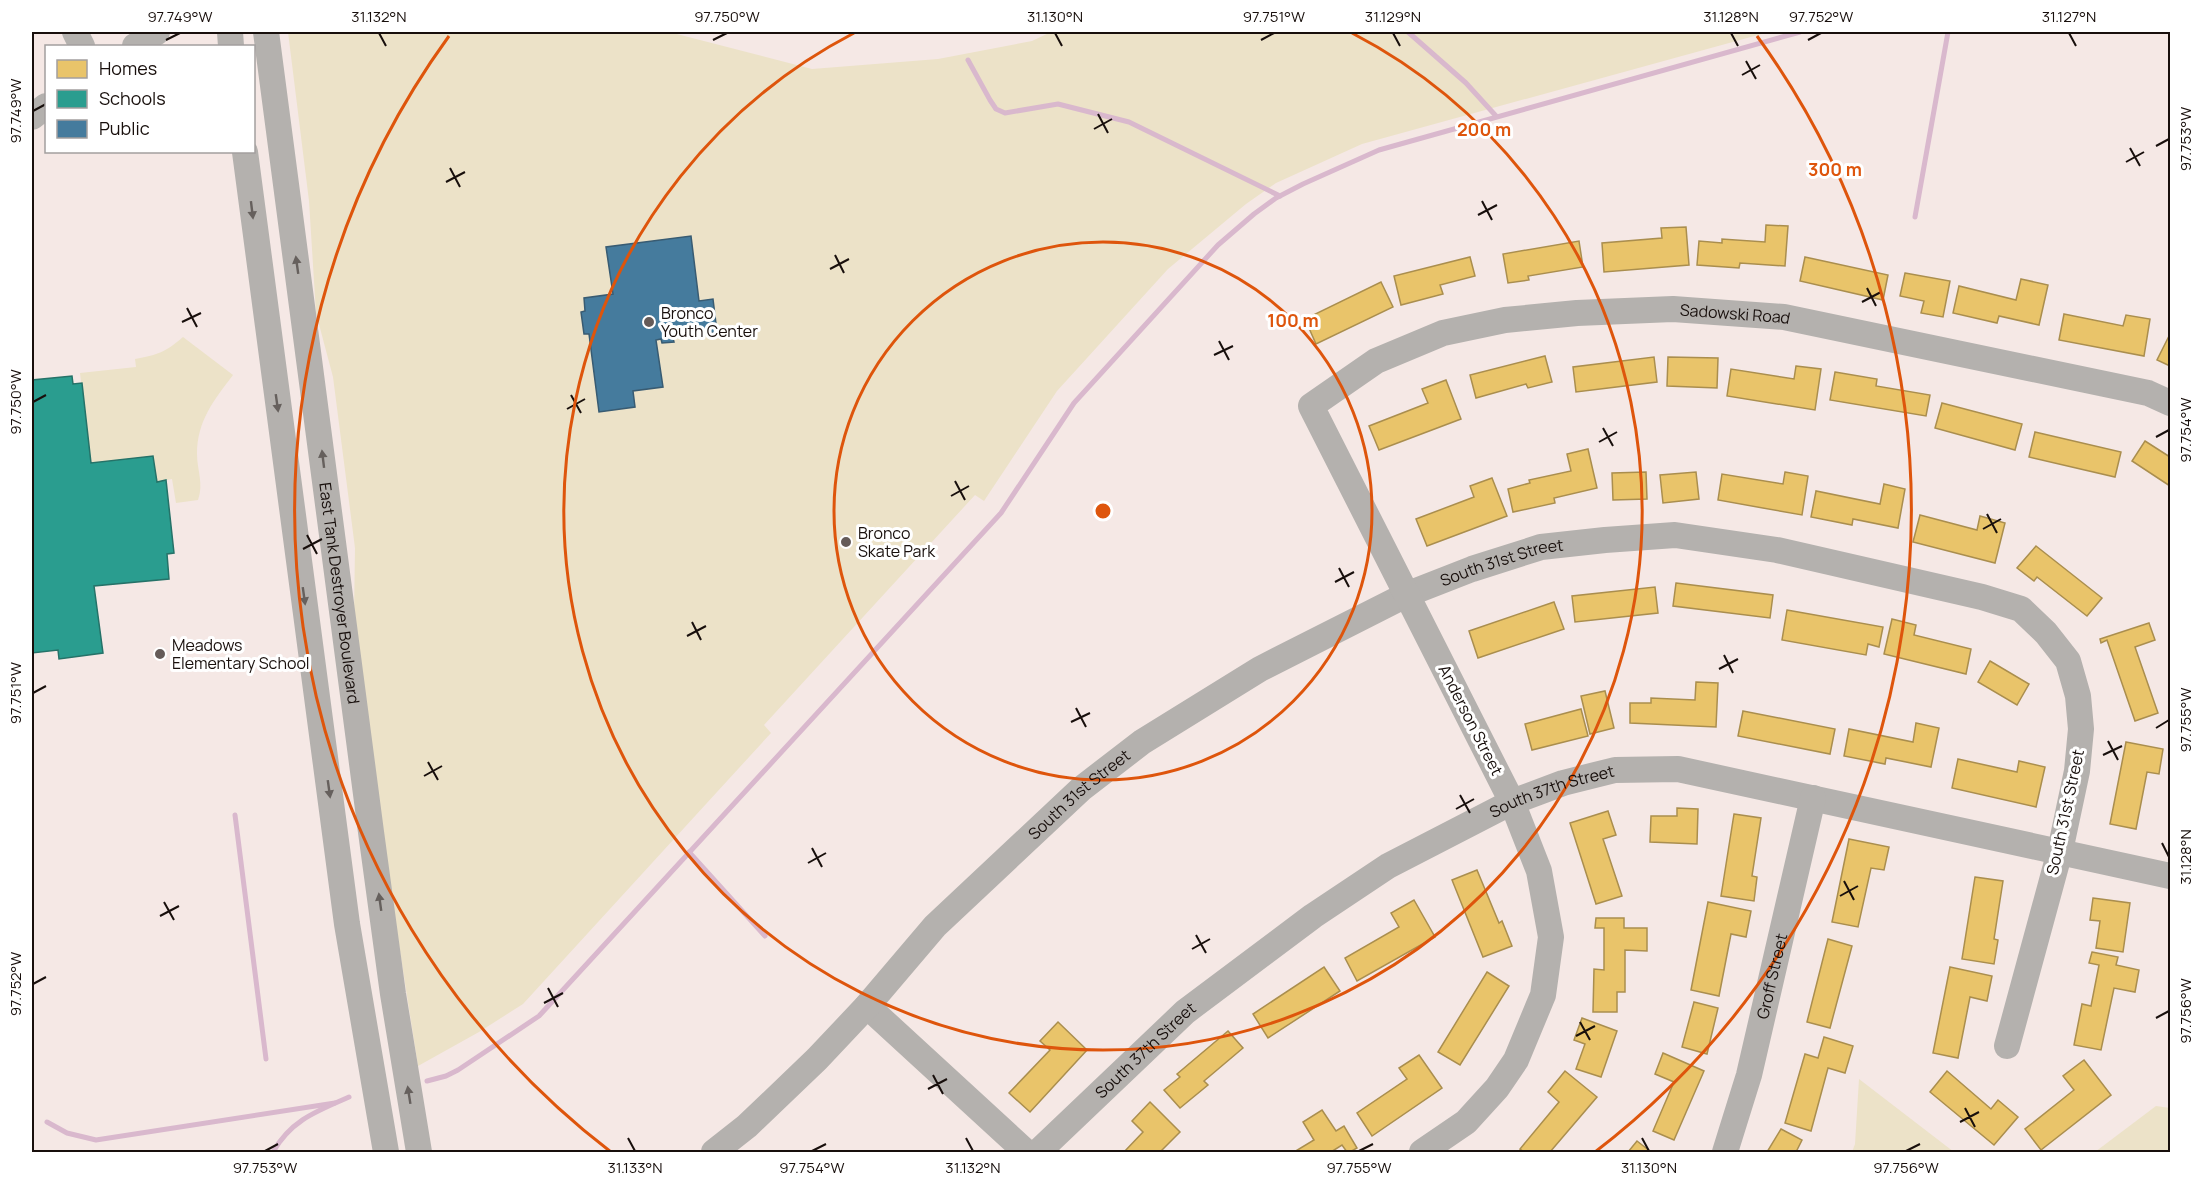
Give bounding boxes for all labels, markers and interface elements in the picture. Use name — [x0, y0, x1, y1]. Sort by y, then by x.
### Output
text: 97.749°W — [147, 6, 213, 27]
text: 31.132°N — [351, 6, 407, 27]
text: 97.750°W — [694, 6, 760, 27]
text: 31.130°N — [1027, 6, 1083, 27]
text: 97.751°W — [1243, 6, 1305, 27]
text: 31.129°N — [1365, 6, 1421, 27]
text: 31.128°N — [1703, 6, 1759, 27]
text: 97.752°W — [1789, 6, 1853, 27]
text: 31.127°N — [2042, 6, 2096, 27]
legend — [45, 45, 255, 153]
text: Homes — [99, 56, 157, 80]
text: 97.749°W — [5, 78, 26, 144]
text: Schools — [99, 86, 166, 110]
text: 97.753°W — [2175, 107, 2196, 171]
text: Public — [99, 116, 150, 140]
text: 200 m — [1457, 117, 1511, 141]
text: 300 m — [1808, 157, 1862, 181]
one-way arrow — [247, 200, 257, 219]
one-way arrow — [292, 256, 302, 275]
street label: Sadowski Road — [1679, 299, 1792, 329]
place label: Bronco Youth Center — [661, 302, 758, 342]
text: 100 m — [1267, 308, 1319, 332]
marker: Bronco Youth Center — [642, 315, 656, 329]
text: 97.750°W — [5, 369, 26, 435]
one-way arrow — [273, 394, 282, 413]
text: 97.754°W — [2175, 397, 2196, 463]
one-way arrow — [318, 449, 327, 468]
street label: East Tank Destroyer Boulevard — [314, 481, 365, 705]
centre of rings — [1093, 501, 1113, 521]
place label: Bronco Skate Park — [858, 522, 936, 562]
street label: South 31st Street — [1437, 534, 1564, 591]
marker: Bronco Skate Park — [839, 535, 853, 549]
one-way arrow — [299, 587, 308, 606]
place label: Meadows Elementary School — [172, 634, 310, 674]
marker: Meadows Elementary School — [153, 647, 167, 661]
street label: Anderson Street — [1434, 661, 1508, 779]
text: 97.751°W — [5, 662, 26, 724]
text: 97.755°W — [2175, 687, 2196, 753]
street label: South 31st Street — [1023, 744, 1135, 844]
street label: South 31st Street — [2041, 747, 2089, 877]
street label: South 37th Street — [1485, 760, 1617, 823]
one-way arrow — [325, 780, 334, 799]
text: 31.128°N — [2175, 829, 2196, 885]
one-way arrow — [376, 892, 385, 911]
street label: Groff Street — [1751, 931, 1792, 1021]
text: 97.752°W — [5, 952, 26, 1016]
text: 97.756°W — [2175, 978, 2196, 1044]
street label: South 37th Street — [1090, 997, 1200, 1103]
one-way arrow — [405, 1085, 414, 1104]
text: 97.753°W — [233, 1157, 297, 1178]
text: 31.133°N — [607, 1157, 663, 1178]
text: 97.754°W — [779, 1157, 845, 1178]
text: 31.132°N — [945, 1157, 1001, 1178]
text: 97.755°W — [1326, 1157, 1392, 1178]
text: 31.130°N — [1621, 1157, 1677, 1178]
text: 97.756°W — [1873, 1157, 1939, 1178]

